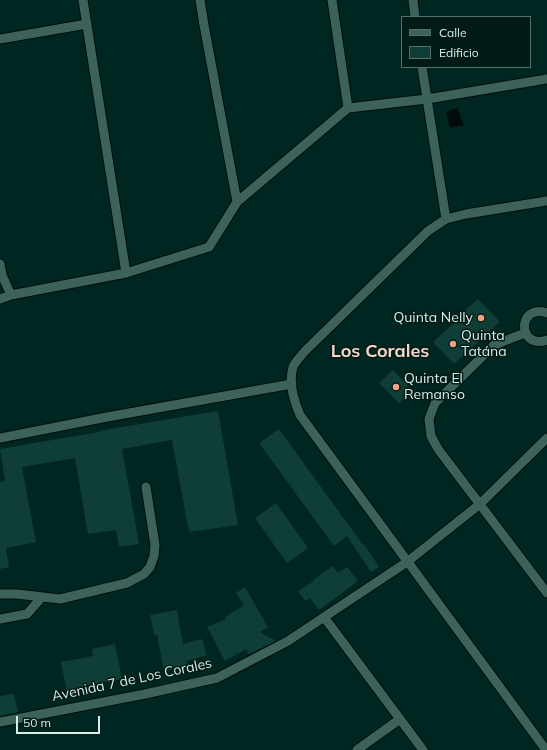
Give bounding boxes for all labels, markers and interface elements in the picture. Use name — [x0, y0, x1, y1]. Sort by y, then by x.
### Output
legend — [401, 16, 531, 68]
text: Calle — [439, 25, 466, 40]
text: Edificio — [439, 45, 479, 60]
place label: Quinta Nelly — [393, 310, 473, 326]
marker: Quinta Nelly — [476, 313, 486, 323]
place label: Quinta Tatána — [461, 328, 507, 360]
marker: Quinta Tatána — [448, 339, 458, 349]
district label: Los Corales — [331, 341, 429, 363]
place label: Quinta El Remanso — [404, 371, 465, 404]
marker: Quinta El Remanso — [391, 382, 401, 392]
street label: Avenida 7 de Los Corales — [50, 655, 214, 705]
scale bar — [18, 708, 102, 734]
text: 50 m — [23, 715, 51, 730]

